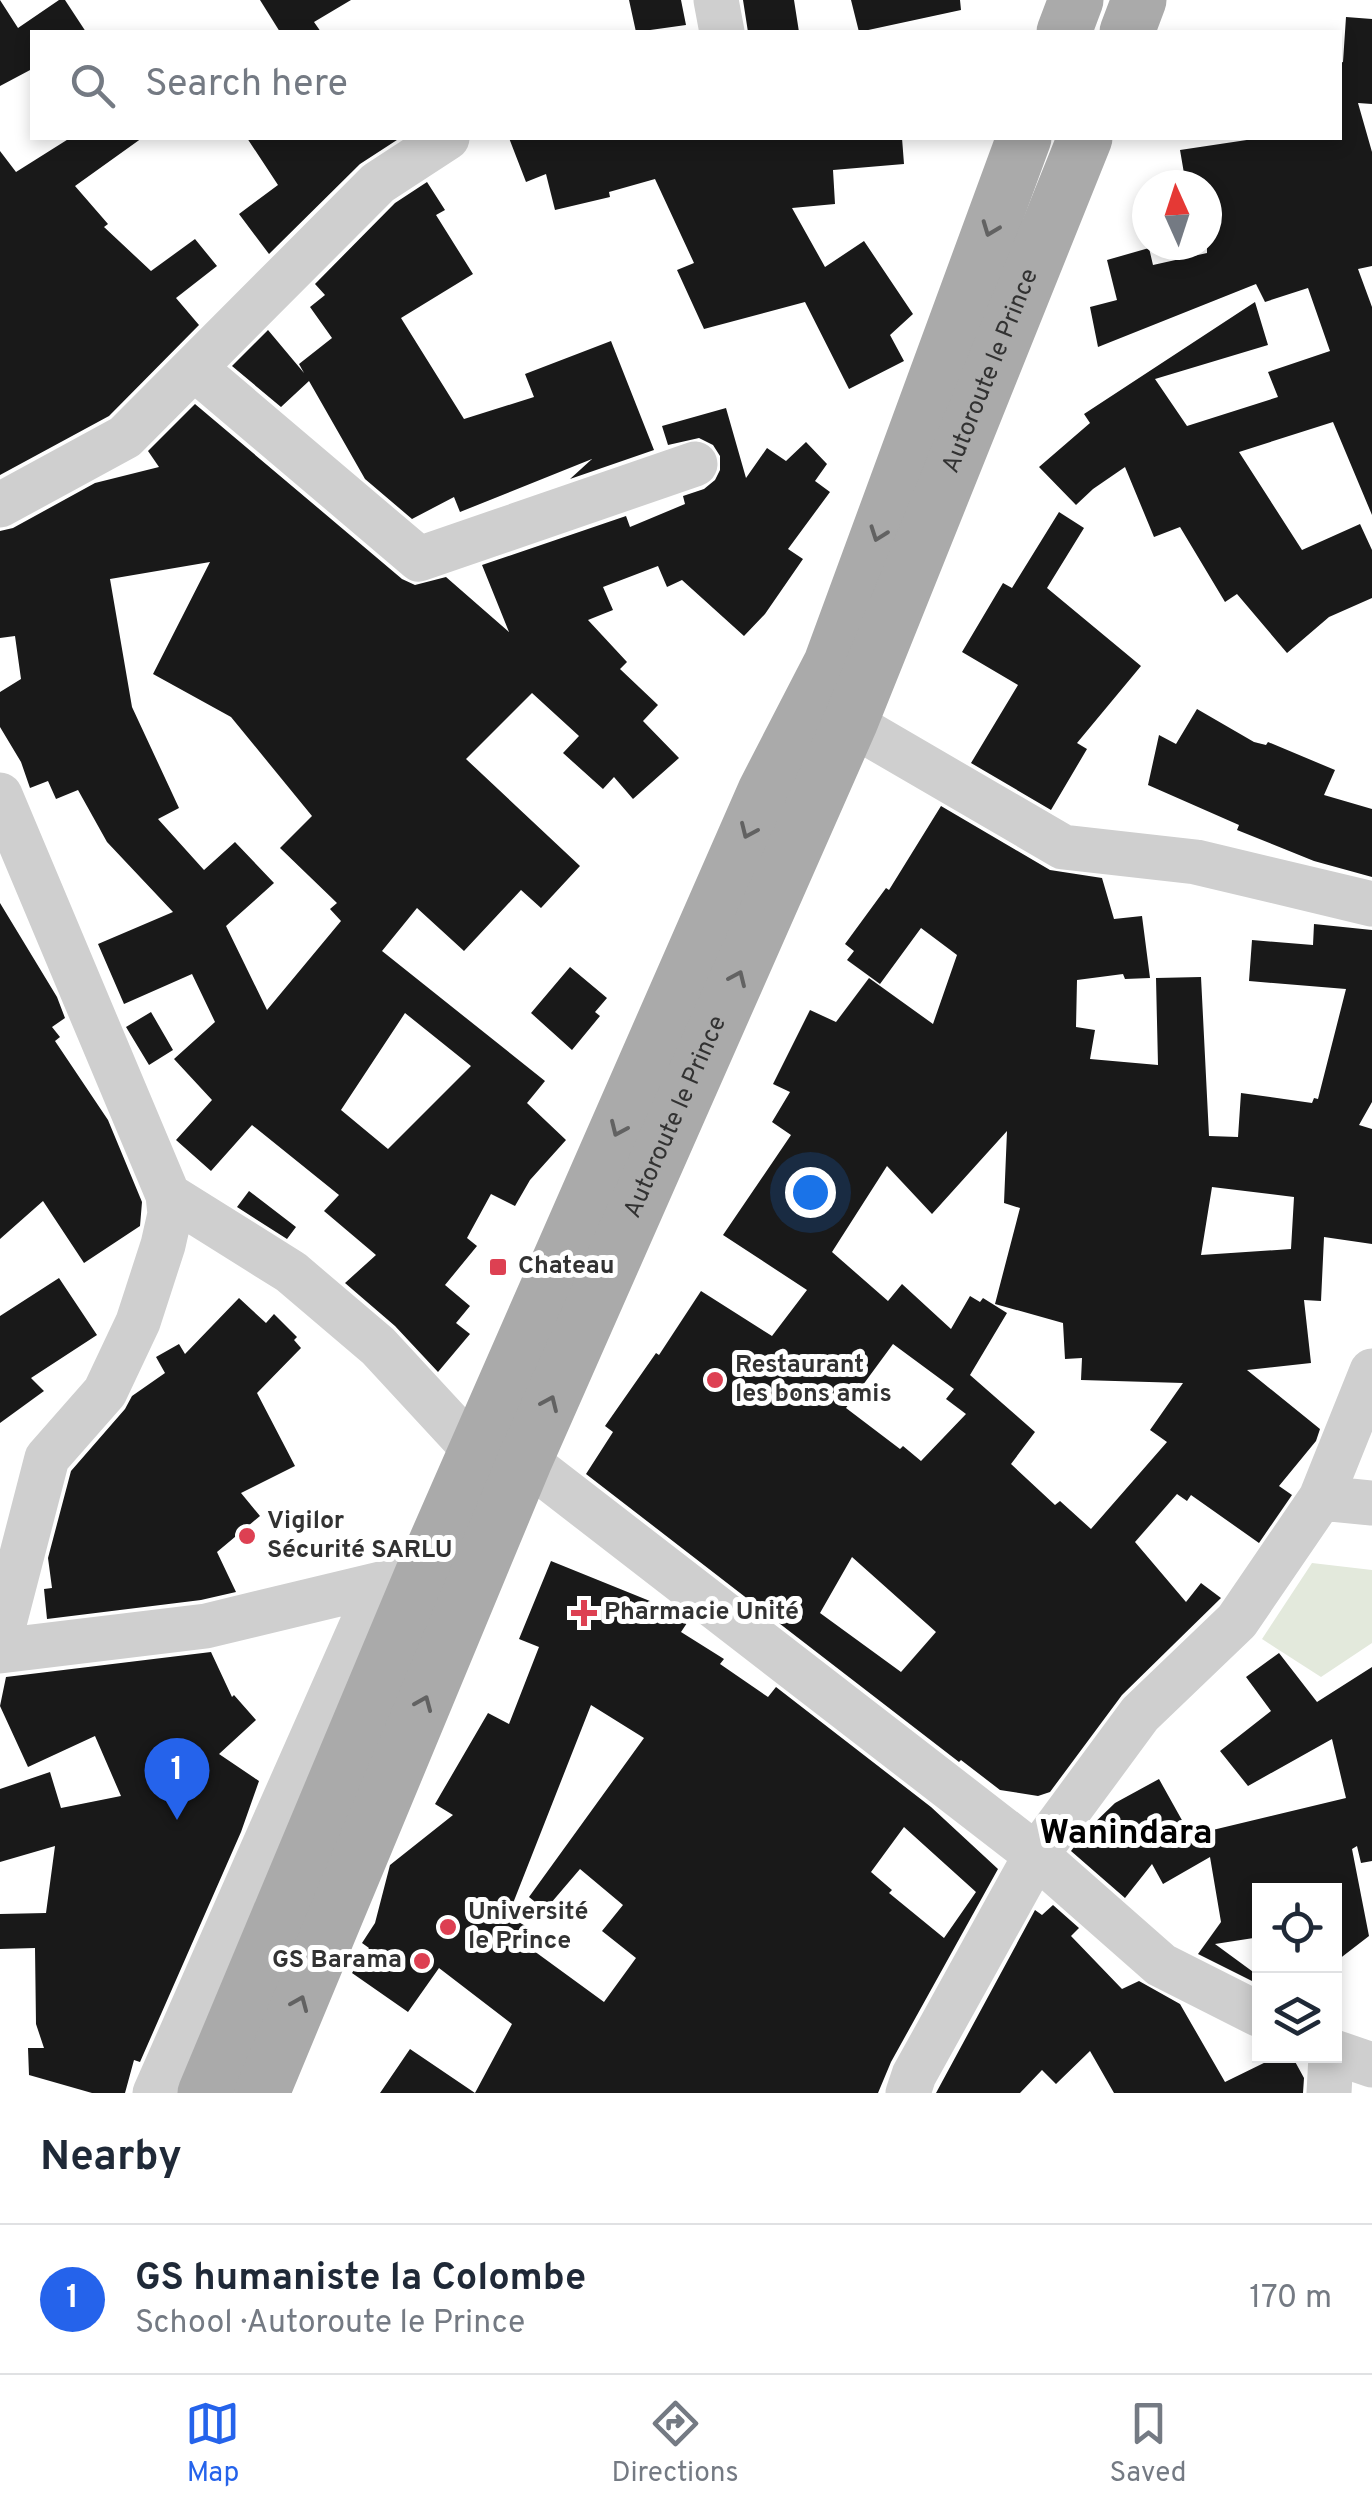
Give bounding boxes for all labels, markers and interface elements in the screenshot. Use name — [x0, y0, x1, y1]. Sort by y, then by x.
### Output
search box — [30, 30, 1342, 140]
icon: search — [65, 58, 120, 113]
text: Search here — [145, 61, 348, 110]
north arrow — [1132, 170, 1222, 260]
one-way arrow — [981, 219, 1002, 236]
street label: Autoroute le Prince — [936, 264, 1047, 478]
one-way arrow — [869, 524, 890, 541]
one-way arrow — [740, 821, 760, 839]
one-way arrow — [725, 970, 745, 988]
street label: Autoroute le Prince — [618, 1011, 735, 1223]
one-way arrow — [610, 1119, 630, 1137]
your location — [785, 1167, 836, 1218]
place label: Chateau — [518, 1251, 615, 1283]
marker: Chateau — [487, 1256, 509, 1278]
place label: Restaurant les bons amis — [735, 1350, 892, 1411]
marker: Restaurant les bons amis — [704, 1369, 726, 1391]
one-way arrow — [538, 1395, 558, 1413]
place label: Vigilor Sécurité SARLU — [267, 1506, 453, 1567]
marker: Vigilor Sécurité SARLU — [236, 1525, 258, 1547]
place label: Pharmacie Unité — [604, 1597, 799, 1629]
marker: Pharmacie Unité — [573, 1602, 595, 1624]
one-way arrow — [413, 1695, 433, 1713]
pin: 1 — [144, 1738, 210, 1820]
district label: Wanindara — [1040, 1812, 1212, 1856]
map controls — [1252, 1883, 1342, 2063]
button: locate — [1252, 1883, 1342, 1973]
place label: Université le Prince — [468, 1897, 588, 1958]
marker: Université le Prince — [437, 1916, 459, 1938]
place label: GS Barama — [272, 1945, 402, 1977]
marker: GS Barama — [411, 1950, 433, 1972]
button: layers — [1252, 1973, 1342, 2063]
one-way arrow — [288, 1995, 308, 2013]
text: Nearby — [40, 2132, 182, 2185]
text: GS humaniste la Colombe — [135, 2255, 586, 2304]
text: 1 — [66, 2279, 79, 2319]
text: 170 m — [1249, 2279, 1332, 2319]
text: School · Autoroute le Prince — [135, 2304, 525, 2344]
tab: Map — [185, 2396, 240, 2492]
tab: Directions — [611, 2396, 739, 2492]
tab: Saved — [1110, 2396, 1187, 2492]

